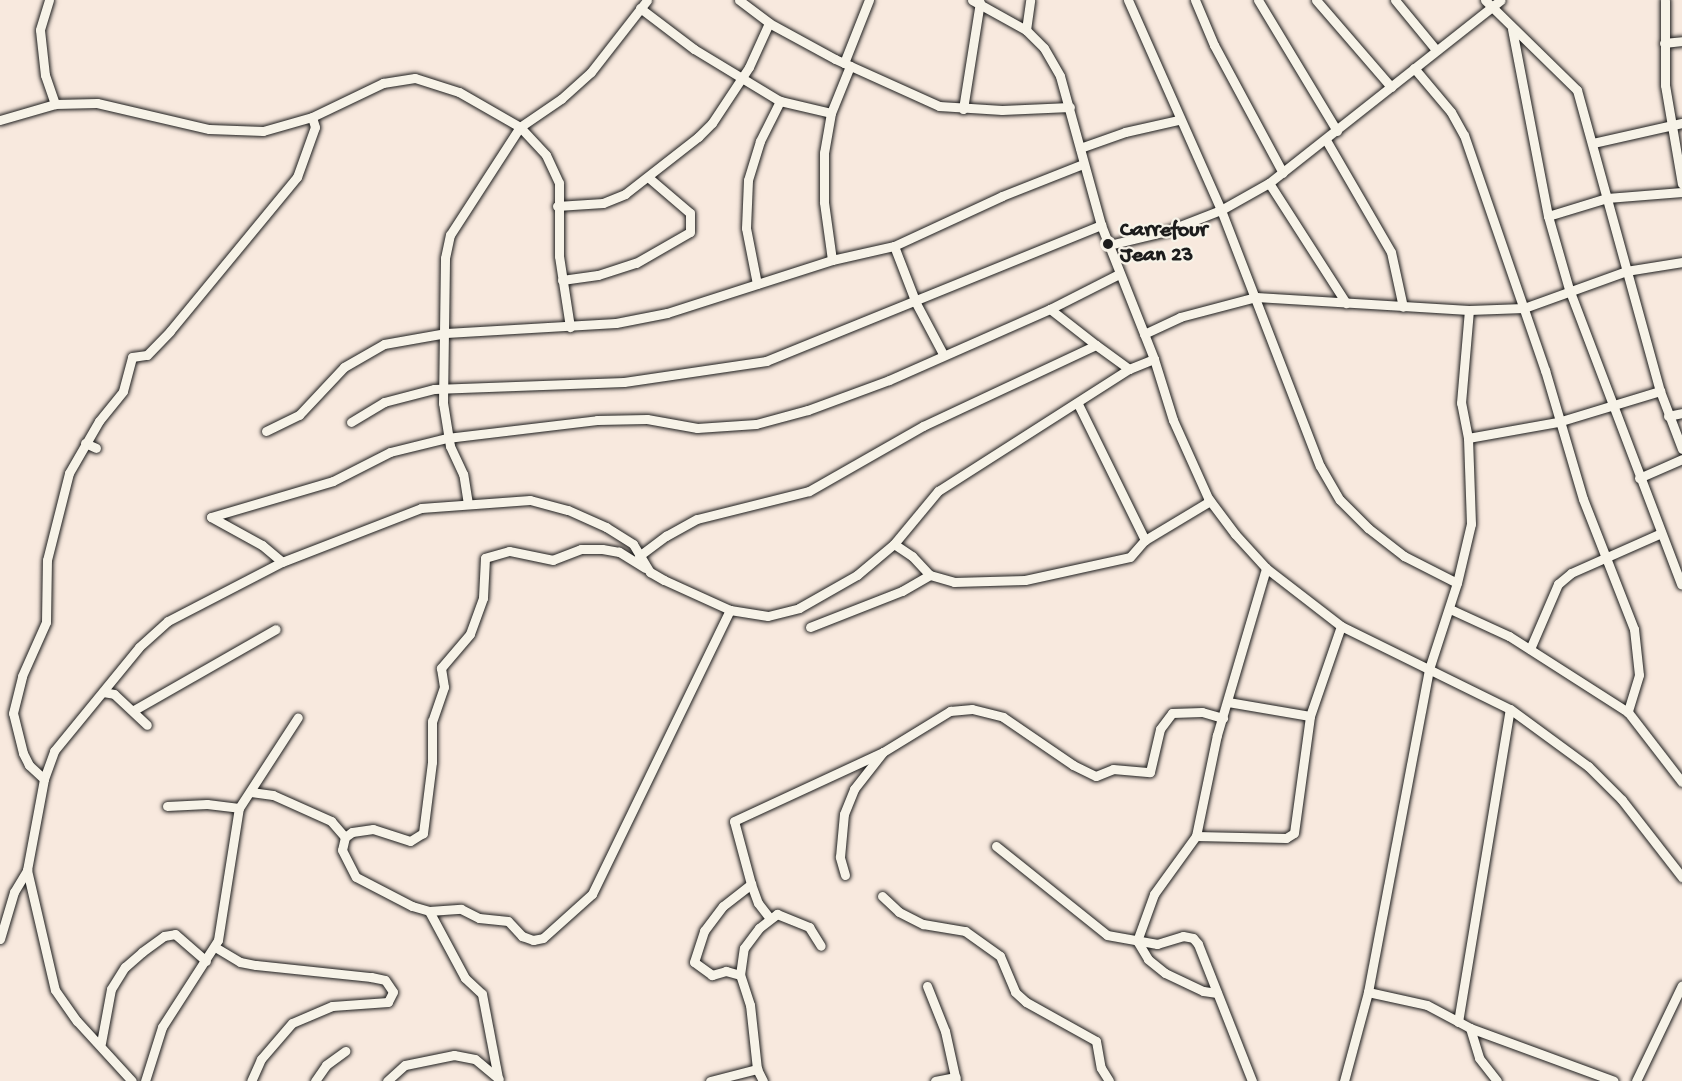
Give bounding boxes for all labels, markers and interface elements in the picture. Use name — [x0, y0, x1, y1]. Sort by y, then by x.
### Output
place label: Carrefour Jean 23 — [1120, 218, 1207, 270]
marker: Carrefour Jean 23 — [1101, 237, 1115, 251]

